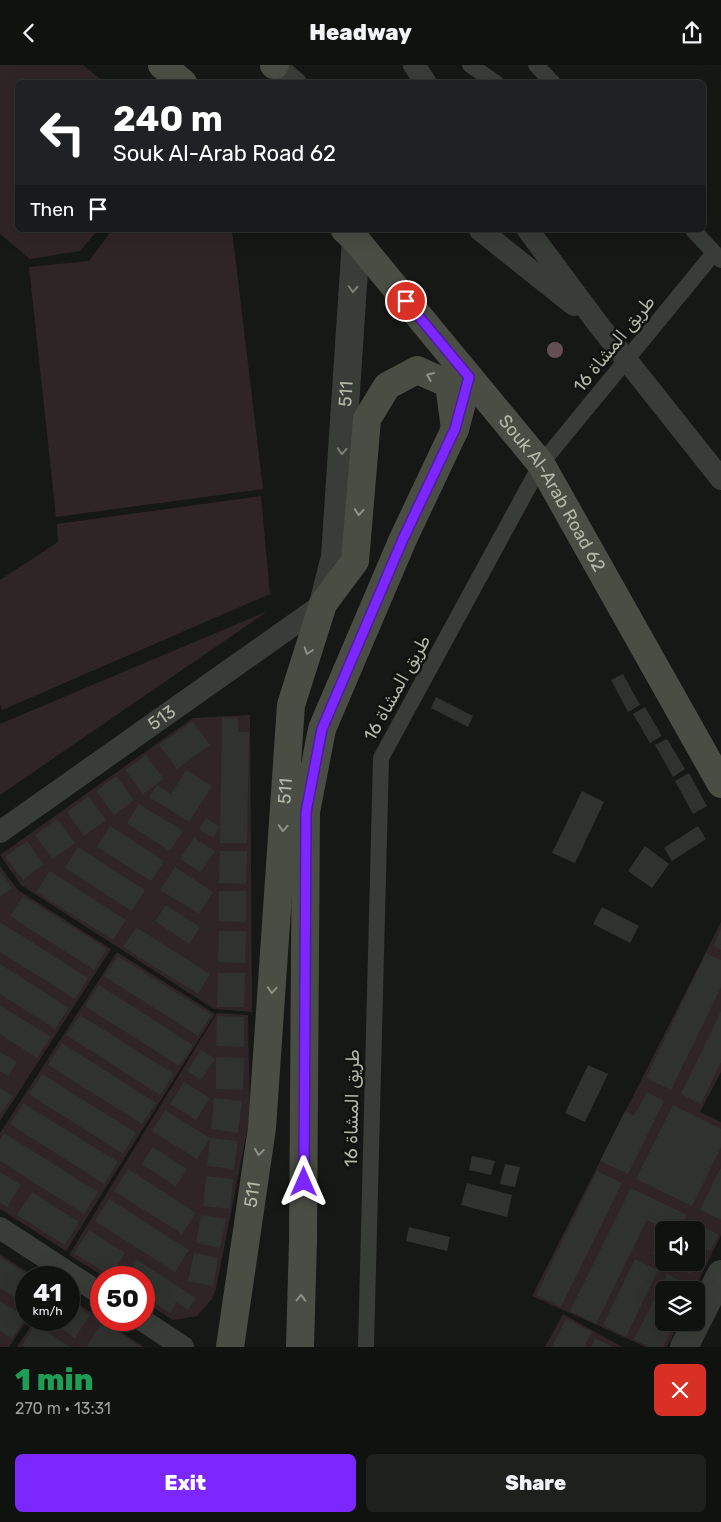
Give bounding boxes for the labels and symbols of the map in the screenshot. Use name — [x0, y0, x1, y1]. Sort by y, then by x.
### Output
pin — [385, 280, 427, 322]
one-way arrow — [348, 285, 359, 293]
street label: طريق المشاة 16 — [568, 291, 660, 397]
one-way arrow — [426, 372, 435, 383]
street label: 511 — [334, 380, 358, 407]
street label: Souk Al-Arab Road 62 — [494, 410, 610, 576]
one-way arrow — [337, 447, 348, 455]
one-way arrow — [354, 508, 365, 516]
street label: طريق المشاة 16 — [359, 631, 435, 745]
one-way arrow — [304, 646, 314, 654]
street label: 513 — [144, 700, 180, 735]
street label: 511 — [273, 777, 297, 805]
one-way arrow — [277, 824, 288, 832]
one-way arrow — [266, 986, 277, 994]
street label: طريق المشاة 16 — [340, 1049, 364, 1167]
one-way arrow — [254, 1148, 265, 1156]
position arrow — [277, 1155, 329, 1207]
street label: 511 — [240, 1180, 265, 1209]
speed limit sign: 50 — [90, 1266, 155, 1331]
one-way arrow — [296, 1294, 306, 1302]

